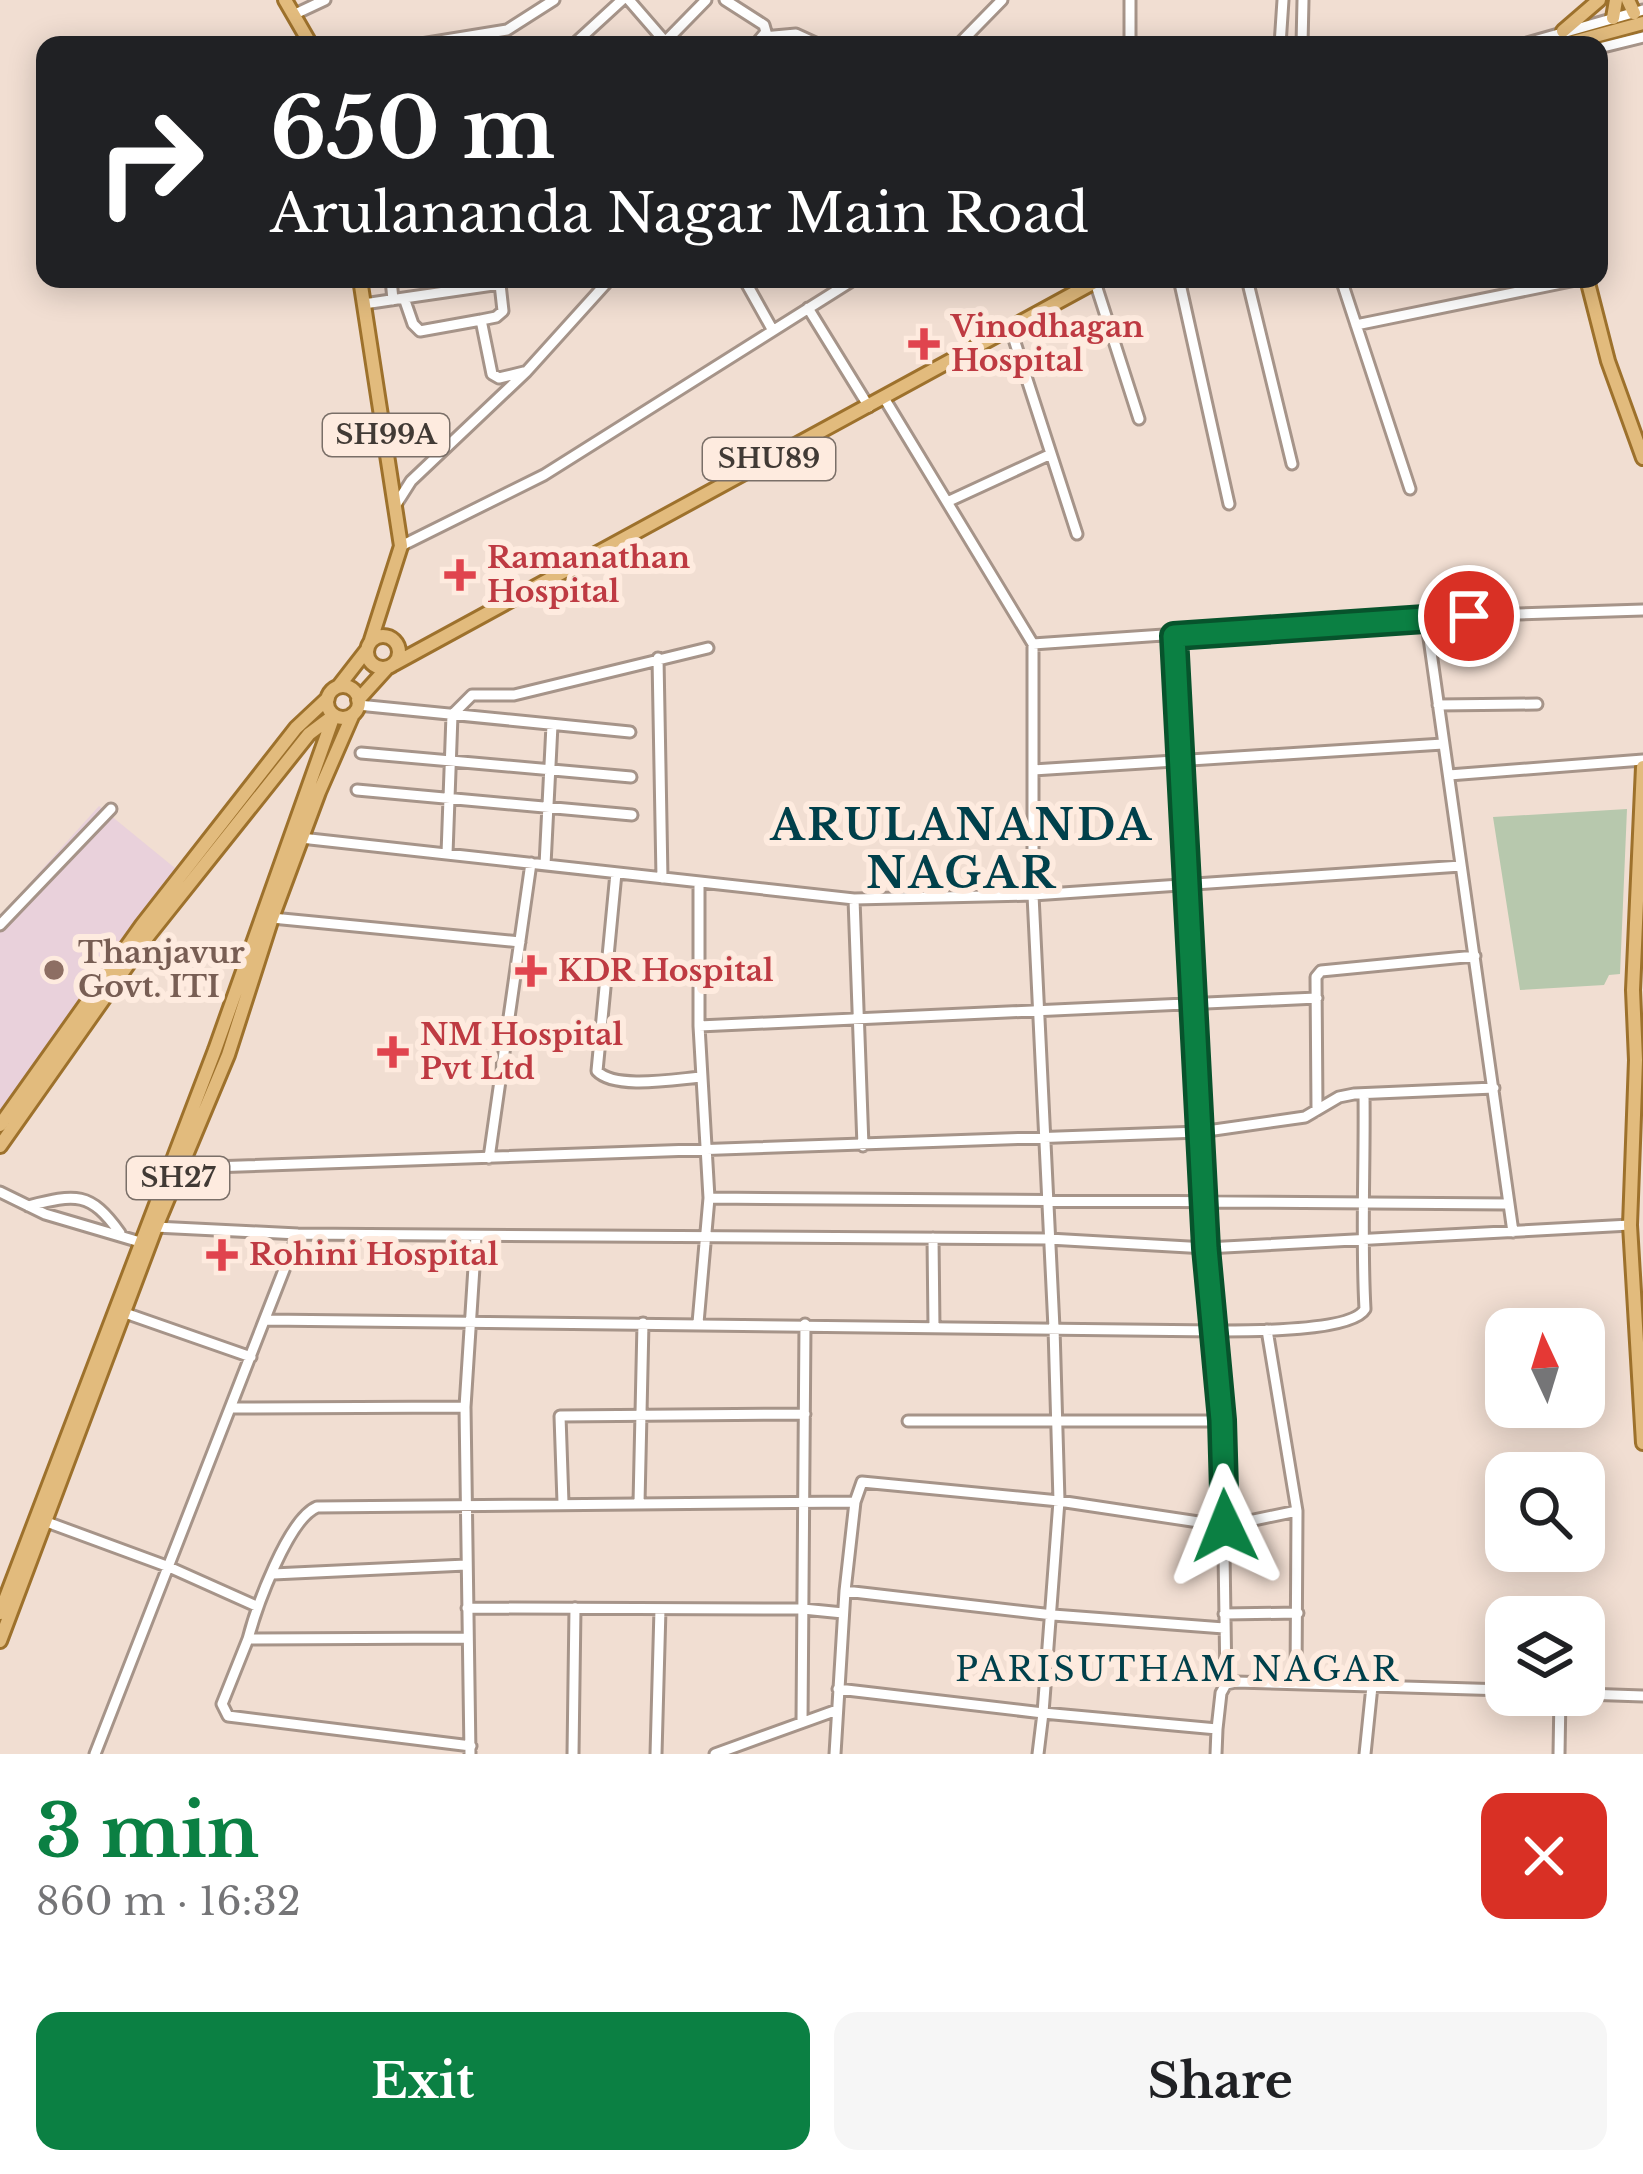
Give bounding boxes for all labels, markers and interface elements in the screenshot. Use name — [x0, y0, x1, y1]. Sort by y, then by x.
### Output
text: 650 m — [270, 77, 555, 181]
icon: right — [72, 84, 228, 240]
text: Arulananda Nagar Main Road — [270, 180, 1089, 247]
place label: Vinodhagan Hospital — [950, 308, 1144, 379]
marker: Vinodhagan Hospital — [908, 328, 940, 360]
road number: SH99A — [323, 414, 449, 456]
road number: SHU89 — [703, 438, 835, 480]
place label: Ramanathan Hospital — [487, 539, 690, 610]
marker: Ramanathan Hospital — [444, 559, 476, 591]
pin — [1418, 565, 1520, 667]
icon: arrive — [1436, 583, 1502, 649]
district label: ARULANANDA NAGAR — [769, 799, 1154, 899]
place label: Thanjavur Govt. ITI — [78, 934, 245, 1005]
place label: KDR Hospital — [558, 952, 774, 989]
marker: KDR Hospital — [515, 955, 547, 987]
marker: Thanjavur Govt. ITI — [41, 957, 67, 983]
place label: NM Hospital Pvt Ltd — [420, 1016, 623, 1087]
marker: NM Hospital Pvt Ltd — [377, 1036, 409, 1068]
road number: SH27 — [127, 1157, 229, 1199]
place label: Rohini Hospital — [249, 1236, 499, 1273]
marker: Rohini Hospital — [206, 1239, 238, 1271]
north arrow — [1485, 1308, 1605, 1428]
map controls — [1485, 1308, 1605, 1716]
button: search — [1485, 1452, 1605, 1572]
position arrow — [1162, 1463, 1288, 1589]
button: layers — [1485, 1596, 1605, 1716]
district label: PARISUTHAM NAGAR — [955, 1649, 1401, 1690]
text: 3 min — [36, 1787, 259, 1876]
button: close — [1481, 1793, 1607, 1919]
text: 860 m · 16:32 — [36, 1877, 301, 1926]
button: Exit — [36, 2012, 810, 2150]
button: Share — [834, 2012, 1607, 2150]

